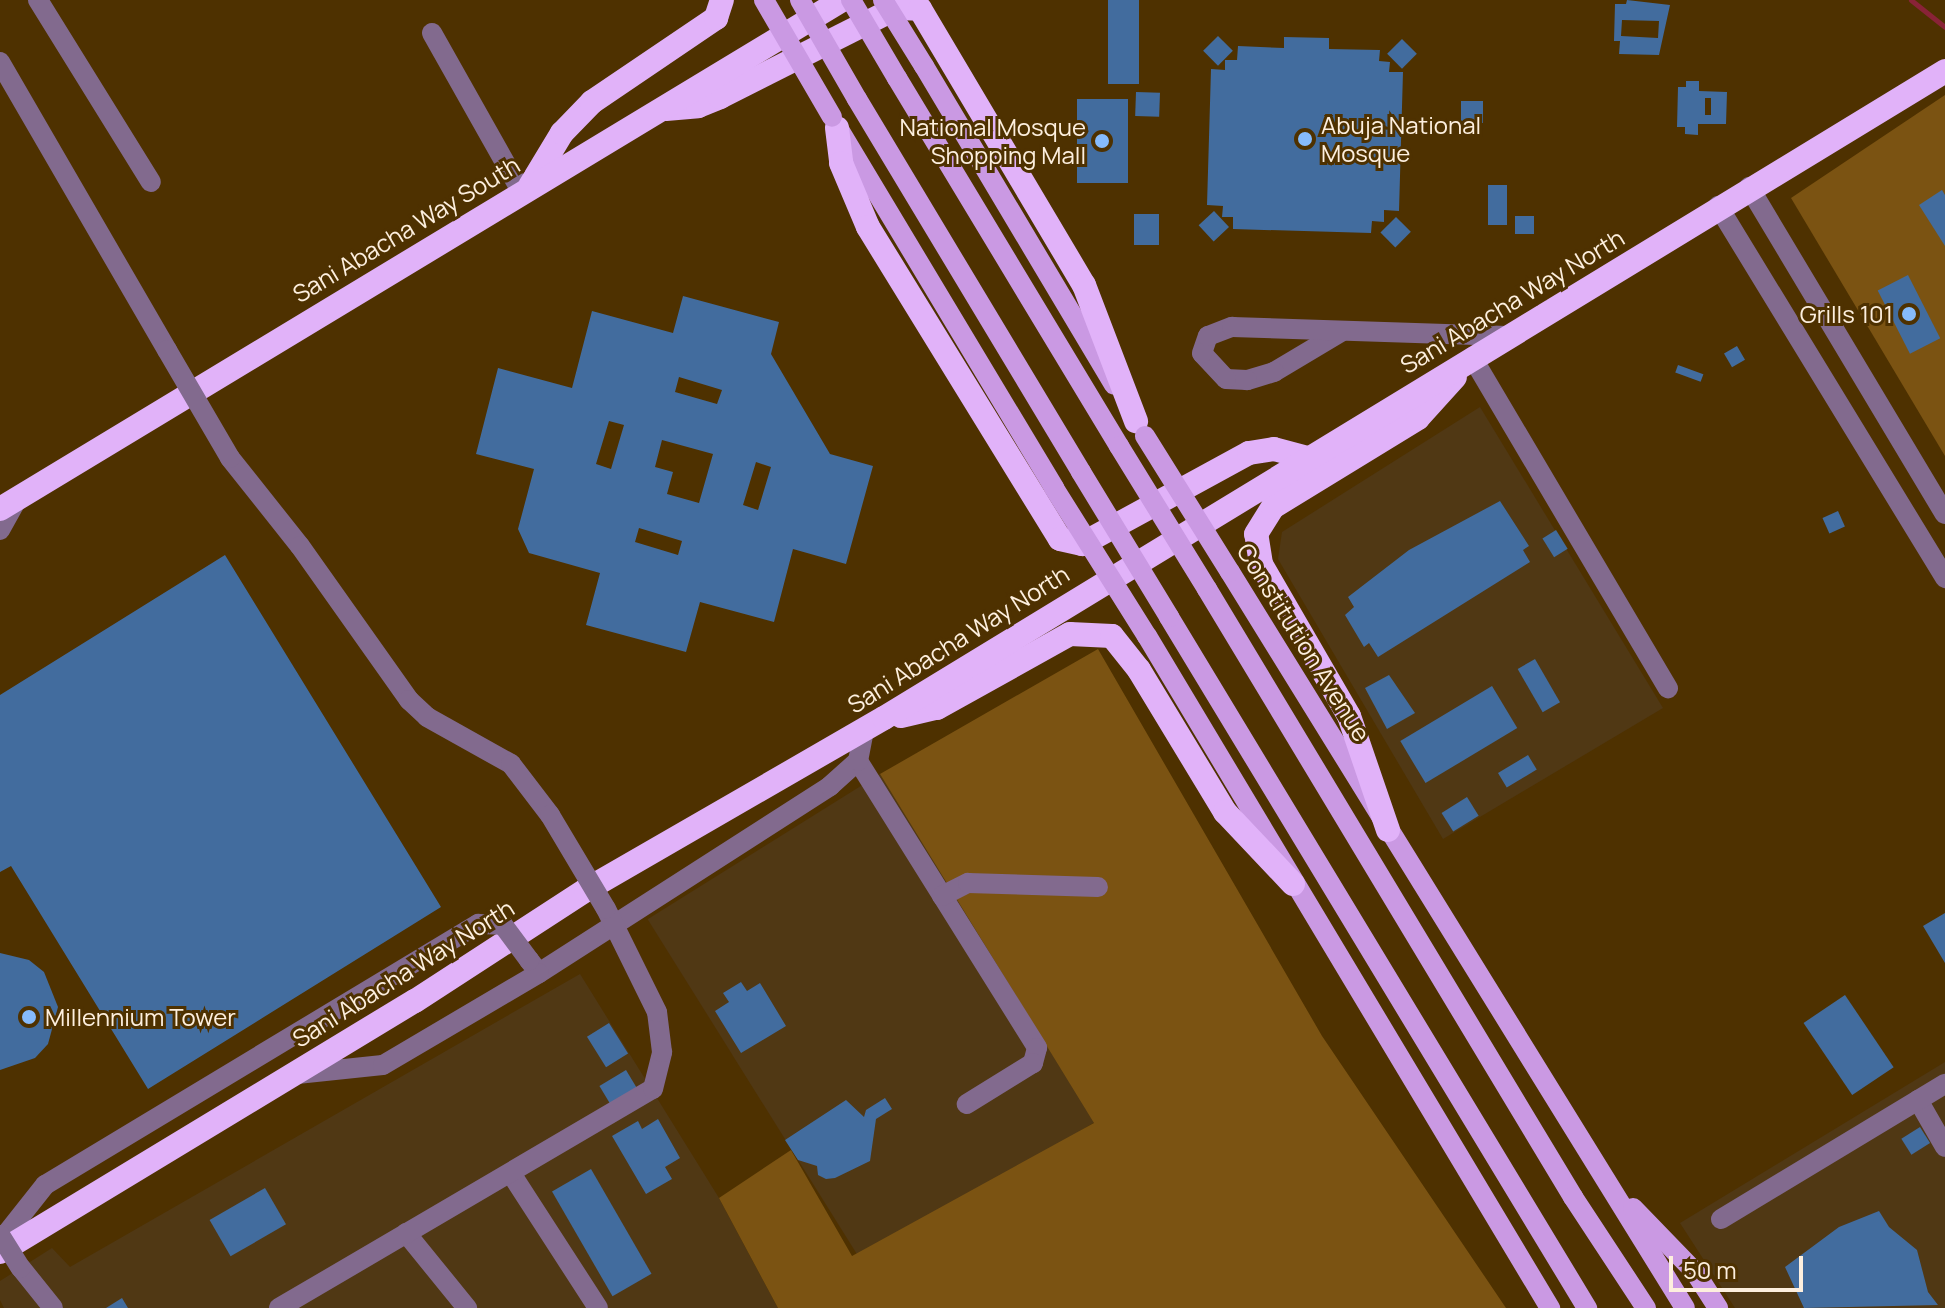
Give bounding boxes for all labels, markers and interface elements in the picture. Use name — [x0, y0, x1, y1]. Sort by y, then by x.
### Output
place label: Abuja National Mosque — [1321, 111, 1481, 167]
place label: National Mosque Shopping Mall — [899, 113, 1086, 169]
marker: Abuja National Mosque — [1296, 130, 1314, 148]
marker: National Mosque Shopping Mall — [1093, 132, 1111, 150]
street label: Sani Abacha Way South — [287, 150, 525, 308]
street label: Sani Abacha Way North — [1395, 223, 1629, 379]
place label: Grills 101 — [1800, 300, 1893, 328]
marker: Grills 101 — [1900, 305, 1918, 323]
street label: Constitution Avenue — [1231, 538, 1377, 746]
street label: Sani Abacha Way North — [842, 559, 1074, 719]
street label: Sani Abacha Way North — [287, 893, 519, 1053]
place label: Millennium Tower — [45, 1003, 236, 1031]
marker: Millennium Tower — [20, 1008, 38, 1026]
scale bar — [1673, 1240, 1807, 1290]
text: 50 m — [1683, 1253, 1737, 1286]

